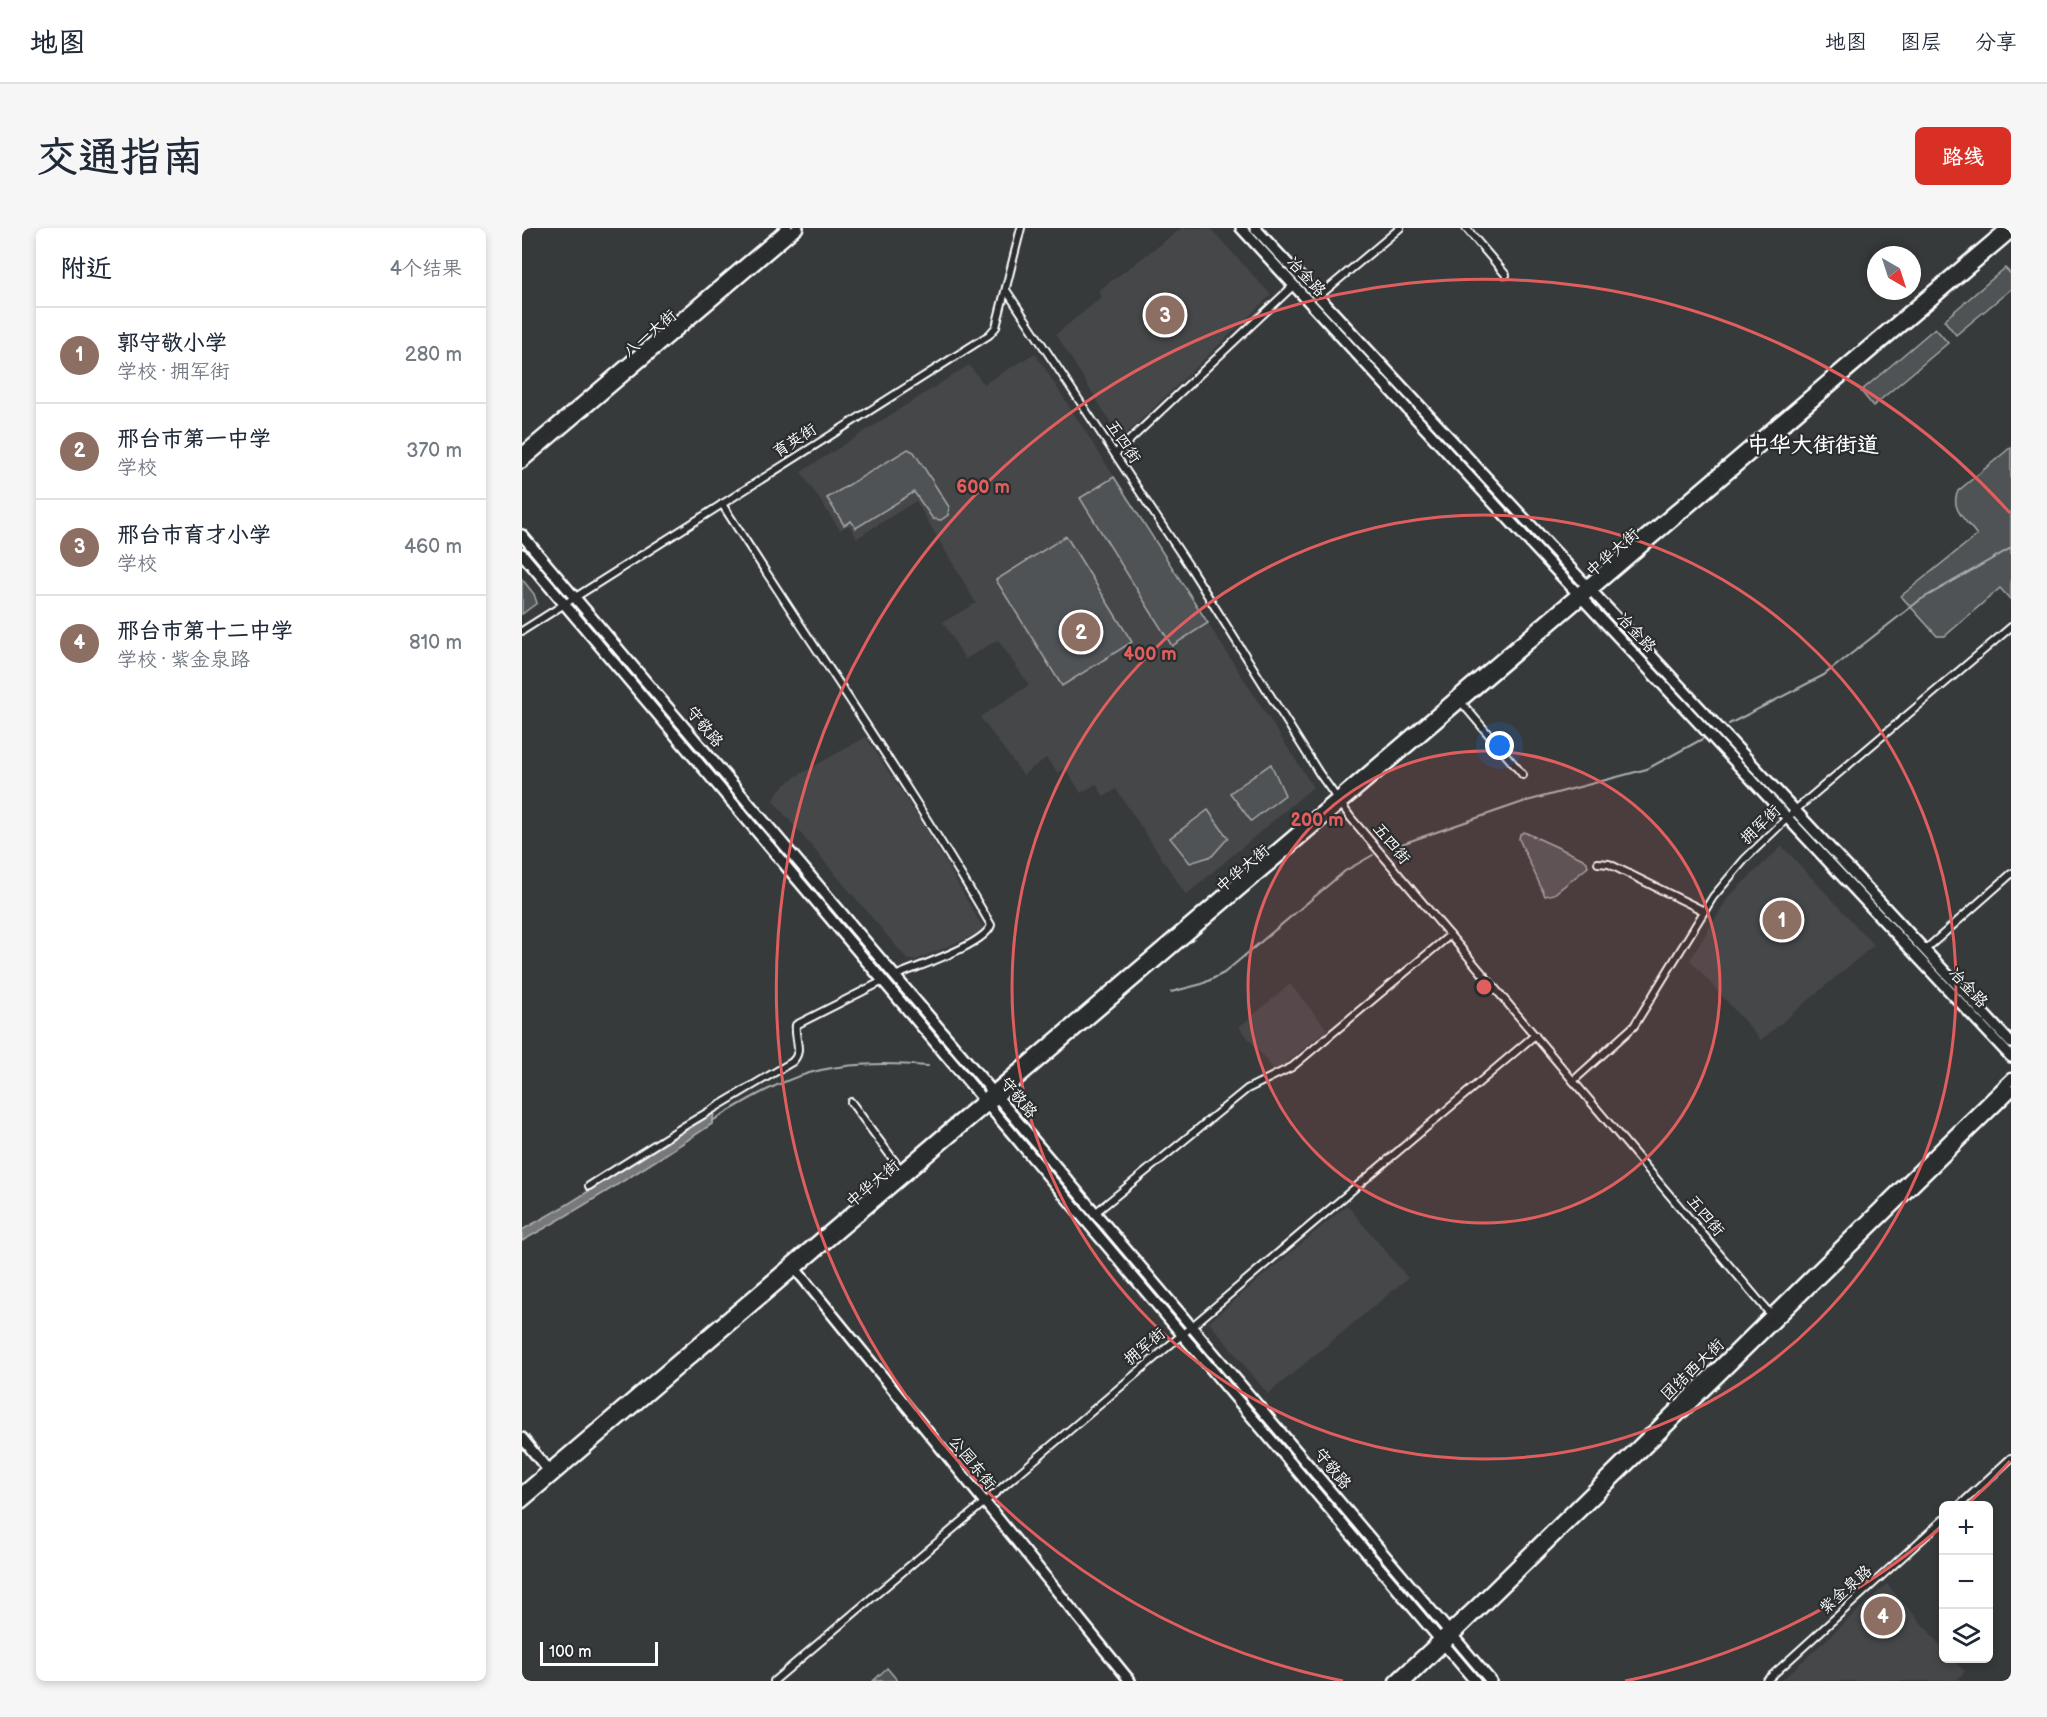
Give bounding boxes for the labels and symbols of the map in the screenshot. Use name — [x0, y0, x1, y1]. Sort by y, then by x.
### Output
north arrow — [1867, 246, 1921, 300]
street label: 冶金路 — [1283, 253, 1329, 301]
pin: 3 — [1146, 292, 1184, 338]
street label: 八一大街 — [619, 306, 681, 362]
street label: 五四街 — [1102, 417, 1144, 467]
street label: 育英街 — [770, 420, 820, 462]
district label: 中华大街街道 — [1747, 432, 1879, 459]
text: 600 m — [956, 477, 1010, 498]
street label: 中华大街 — [1583, 525, 1643, 581]
street label: 冶金路 — [1613, 609, 1659, 657]
pin: 2 — [1062, 610, 1100, 654]
text: 400 m — [1123, 644, 1177, 665]
street label: 守敬路 — [681, 703, 727, 751]
your location — [1485, 731, 1514, 760]
street label: 拥军街 — [1737, 801, 1785, 849]
text: 200 m — [1290, 810, 1344, 831]
street label: 五四街 — [1368, 820, 1414, 868]
street label: 中华大街 — [1212, 841, 1274, 897]
pin: 1 — [1762, 898, 1802, 942]
street label: 冶金路 — [1945, 964, 1991, 1012]
centre of rings — [1474, 977, 1494, 997]
street label: 守敬路 — [995, 1074, 1041, 1122]
street label: 中华大街 — [842, 1156, 904, 1212]
street label: 五四街 — [1682, 1192, 1728, 1240]
street label: 拥军街 — [1121, 1324, 1169, 1370]
street label: 团结西大街 — [1658, 1335, 1728, 1405]
street label: 公园东街 — [944, 1432, 1000, 1494]
street label: 守敬路 — [1309, 1445, 1355, 1493]
street label: 紫金泉路 — [1816, 1562, 1876, 1618]
pin: 4 — [1864, 1594, 1902, 1638]
scale bar — [540, 1639, 658, 1666]

